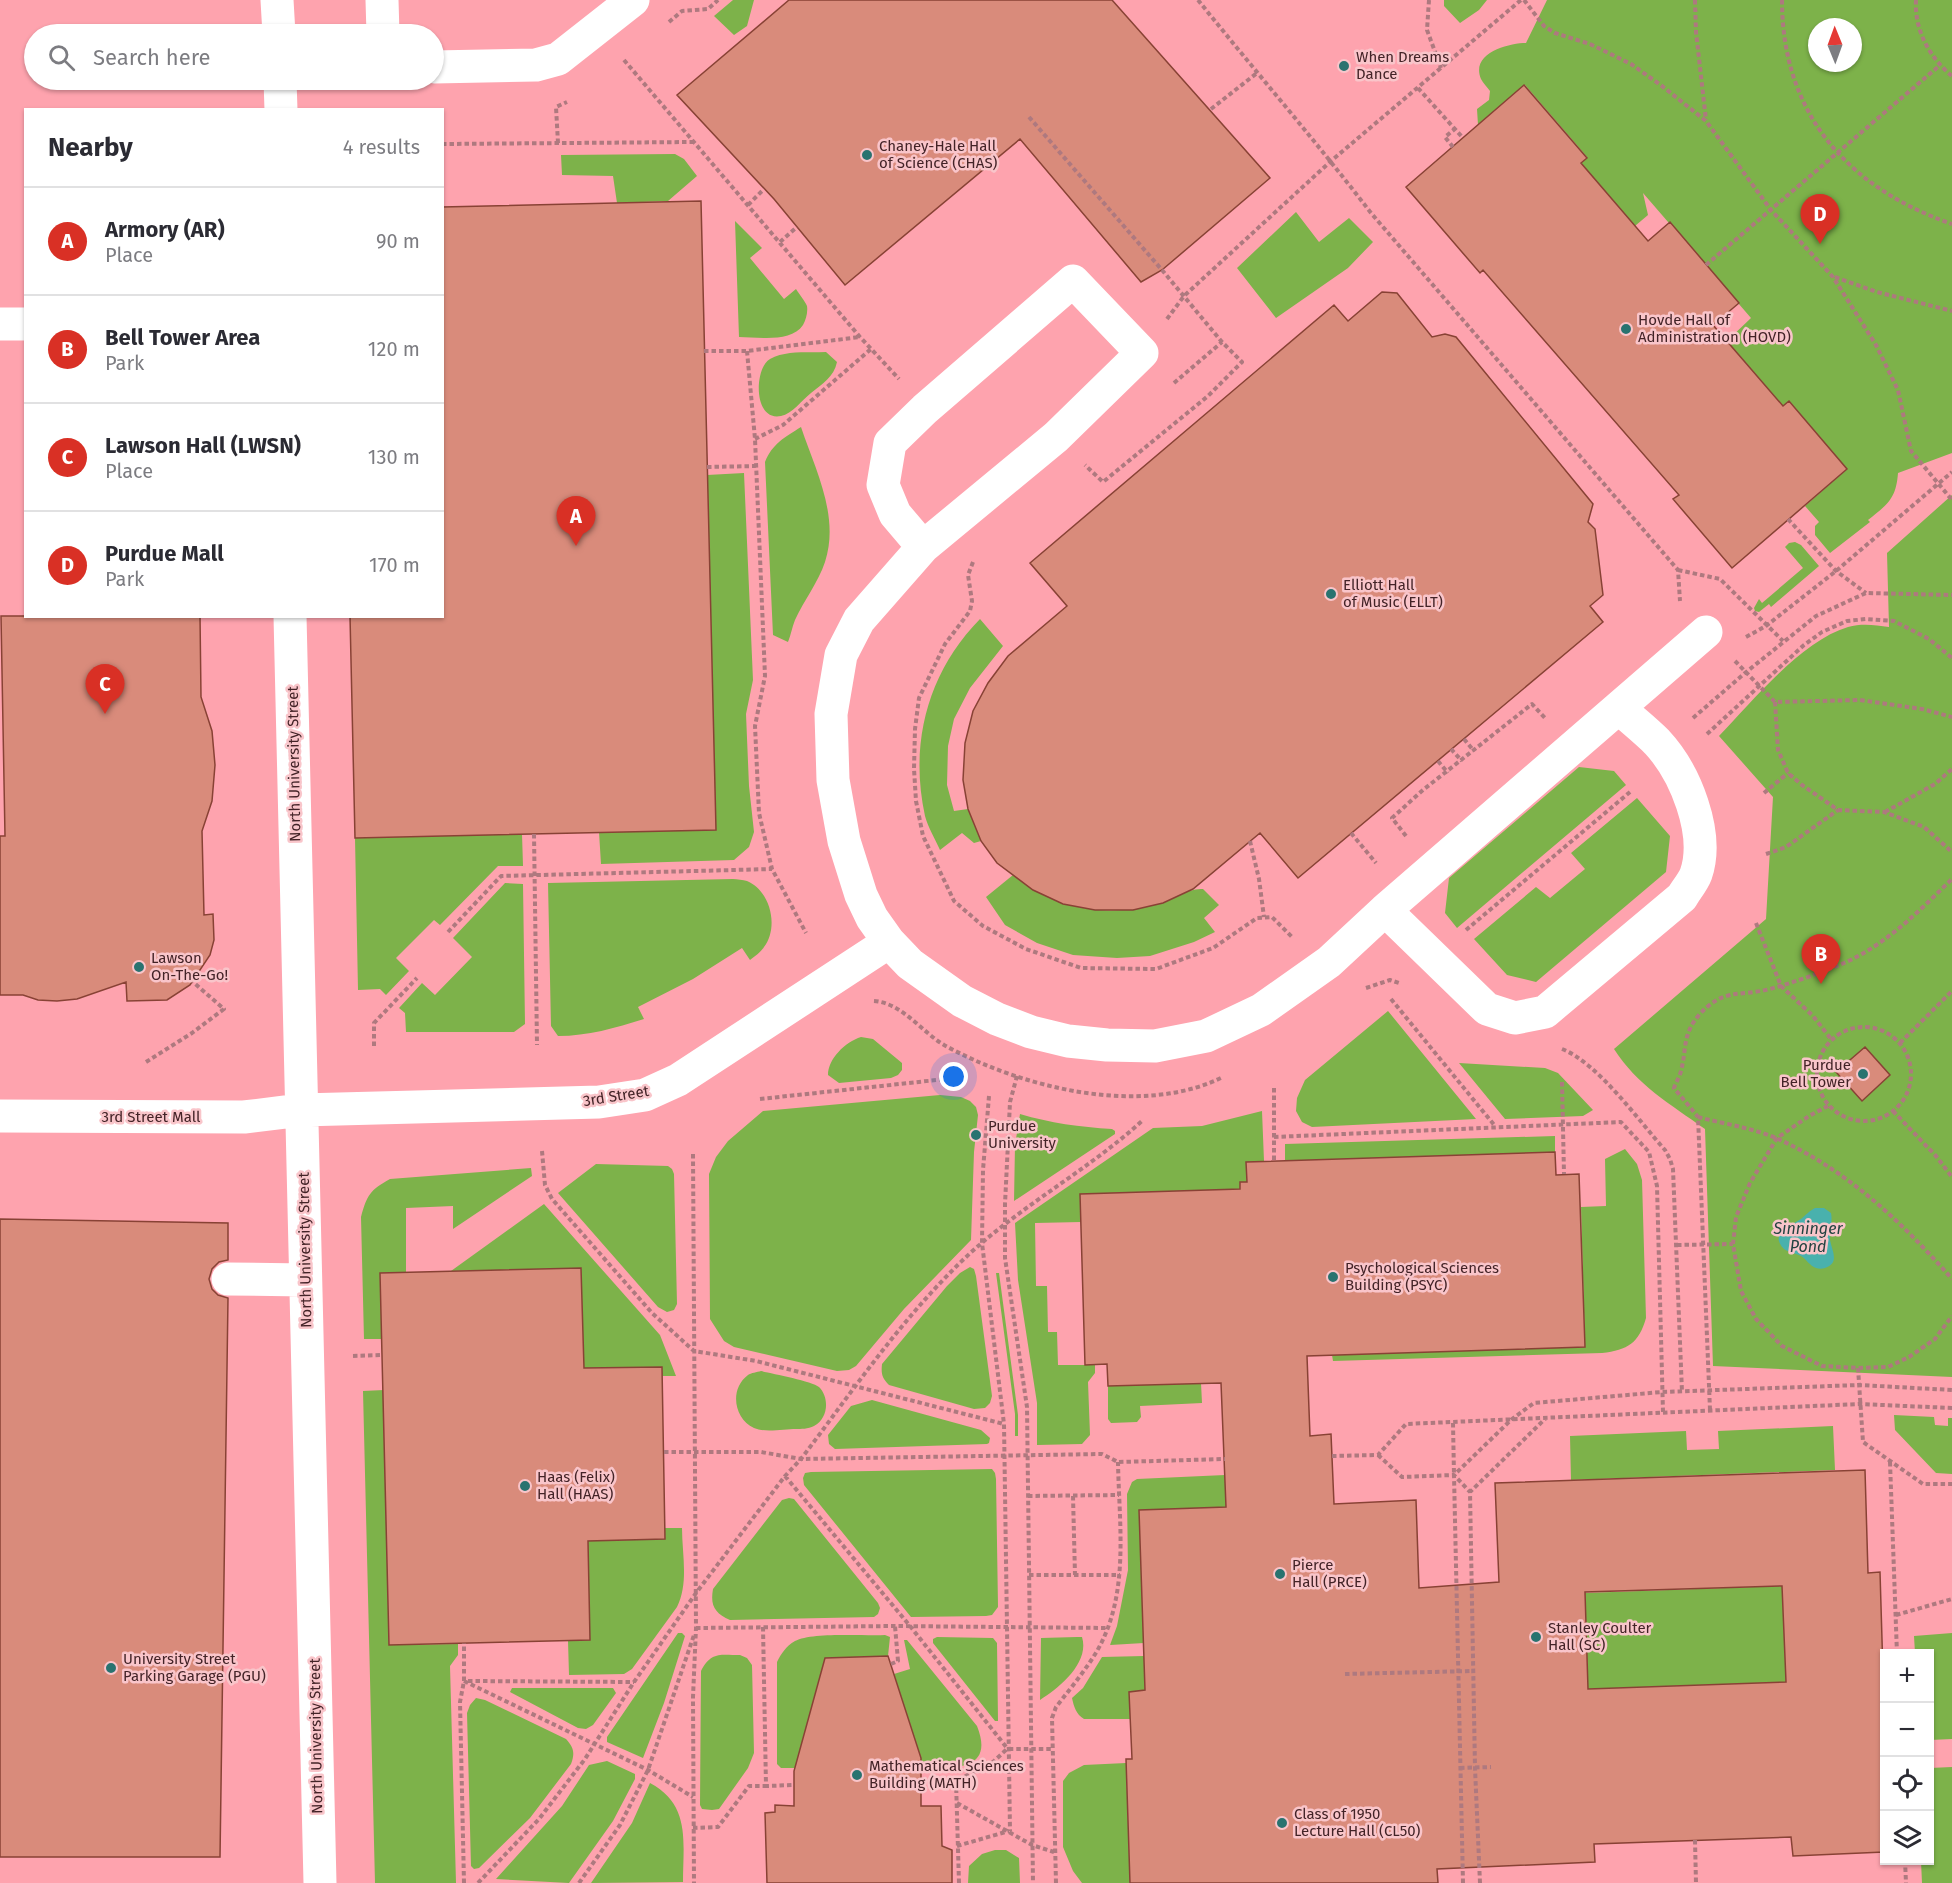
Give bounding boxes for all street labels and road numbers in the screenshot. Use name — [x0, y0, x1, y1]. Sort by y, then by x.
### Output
street label: North University Street — [284, 685, 304, 842]
street label: 3rd Street — [582, 1082, 651, 1110]
street label: 3rd Street Mall — [102, 1108, 201, 1126]
street label: North University Street — [295, 1171, 315, 1328]
street label: North University Street — [306, 1657, 326, 1814]

